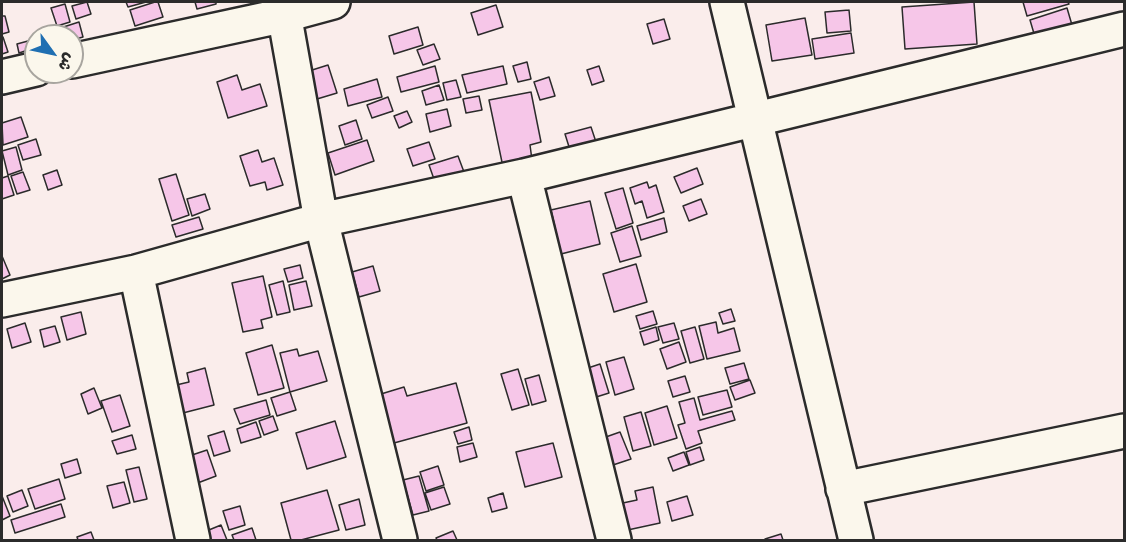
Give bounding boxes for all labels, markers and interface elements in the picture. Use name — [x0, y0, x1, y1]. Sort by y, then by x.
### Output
north arrow — [24, 24, 84, 84]
text: ش — [53, 49, 81, 76]

